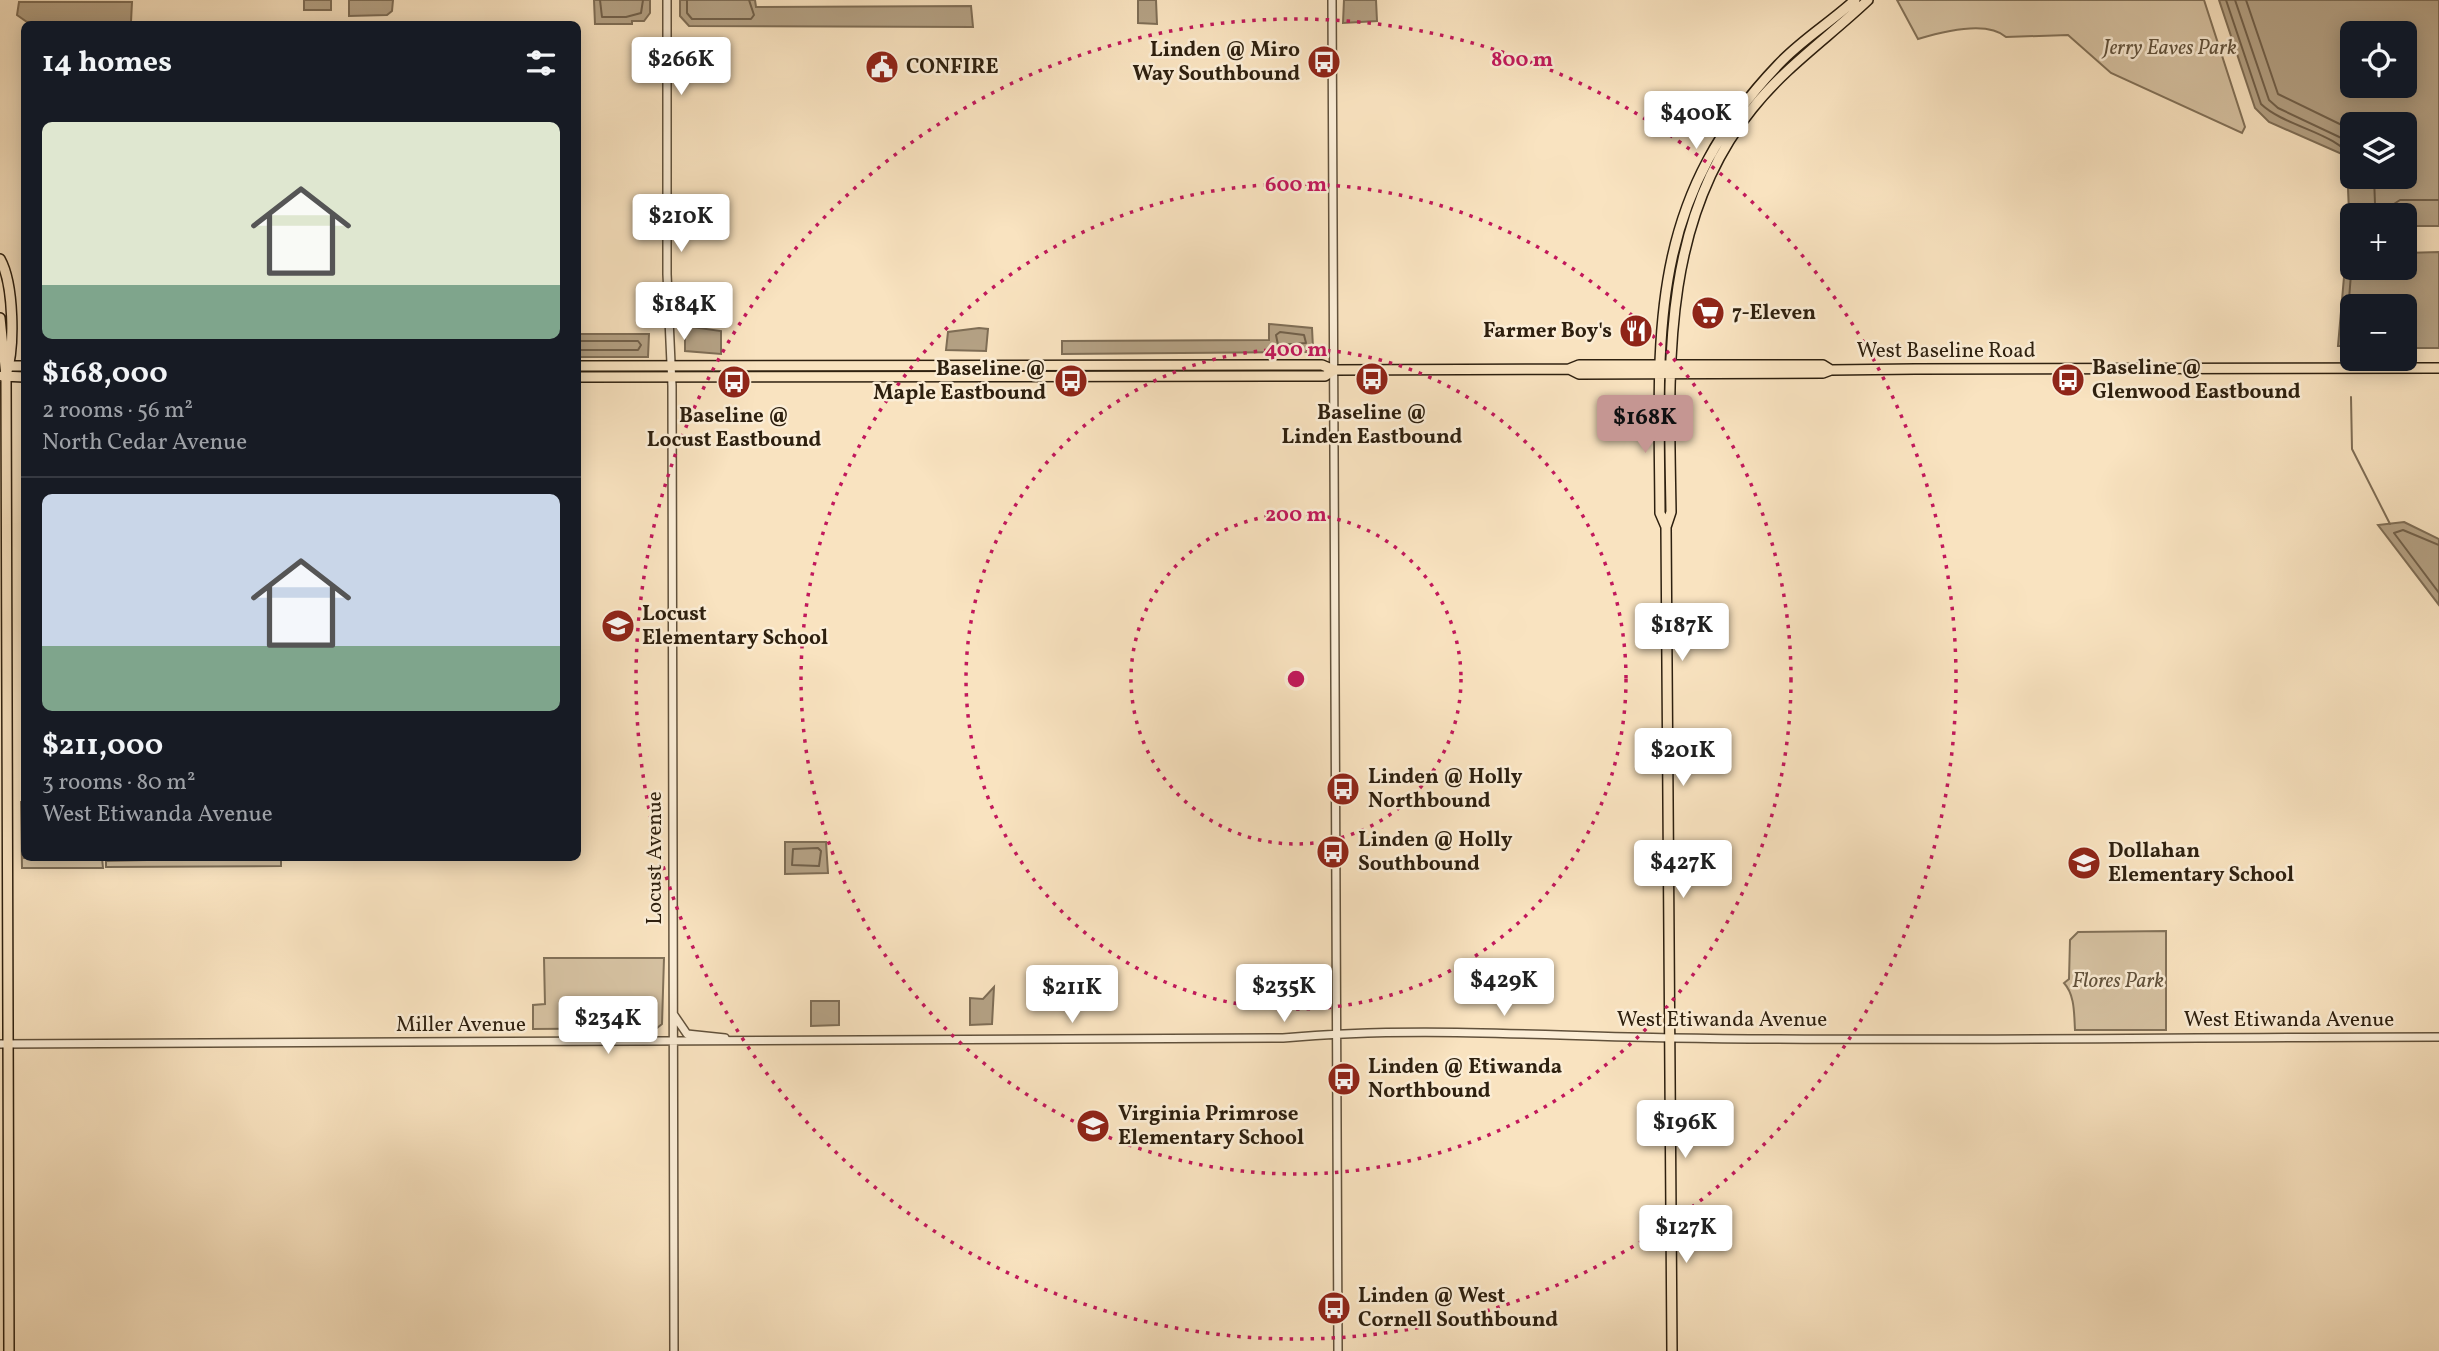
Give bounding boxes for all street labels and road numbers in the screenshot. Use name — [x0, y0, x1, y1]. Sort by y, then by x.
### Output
street label: West Baseline Road — [1856, 337, 2036, 366]
street label: Locust Avenue — [641, 791, 670, 925]
street label: West Etiwanda Avenue — [1617, 1006, 1827, 1035]
street label: West Etiwanda Avenue — [2184, 1006, 2394, 1035]
street label: Miller Avenue — [396, 1011, 526, 1040]

